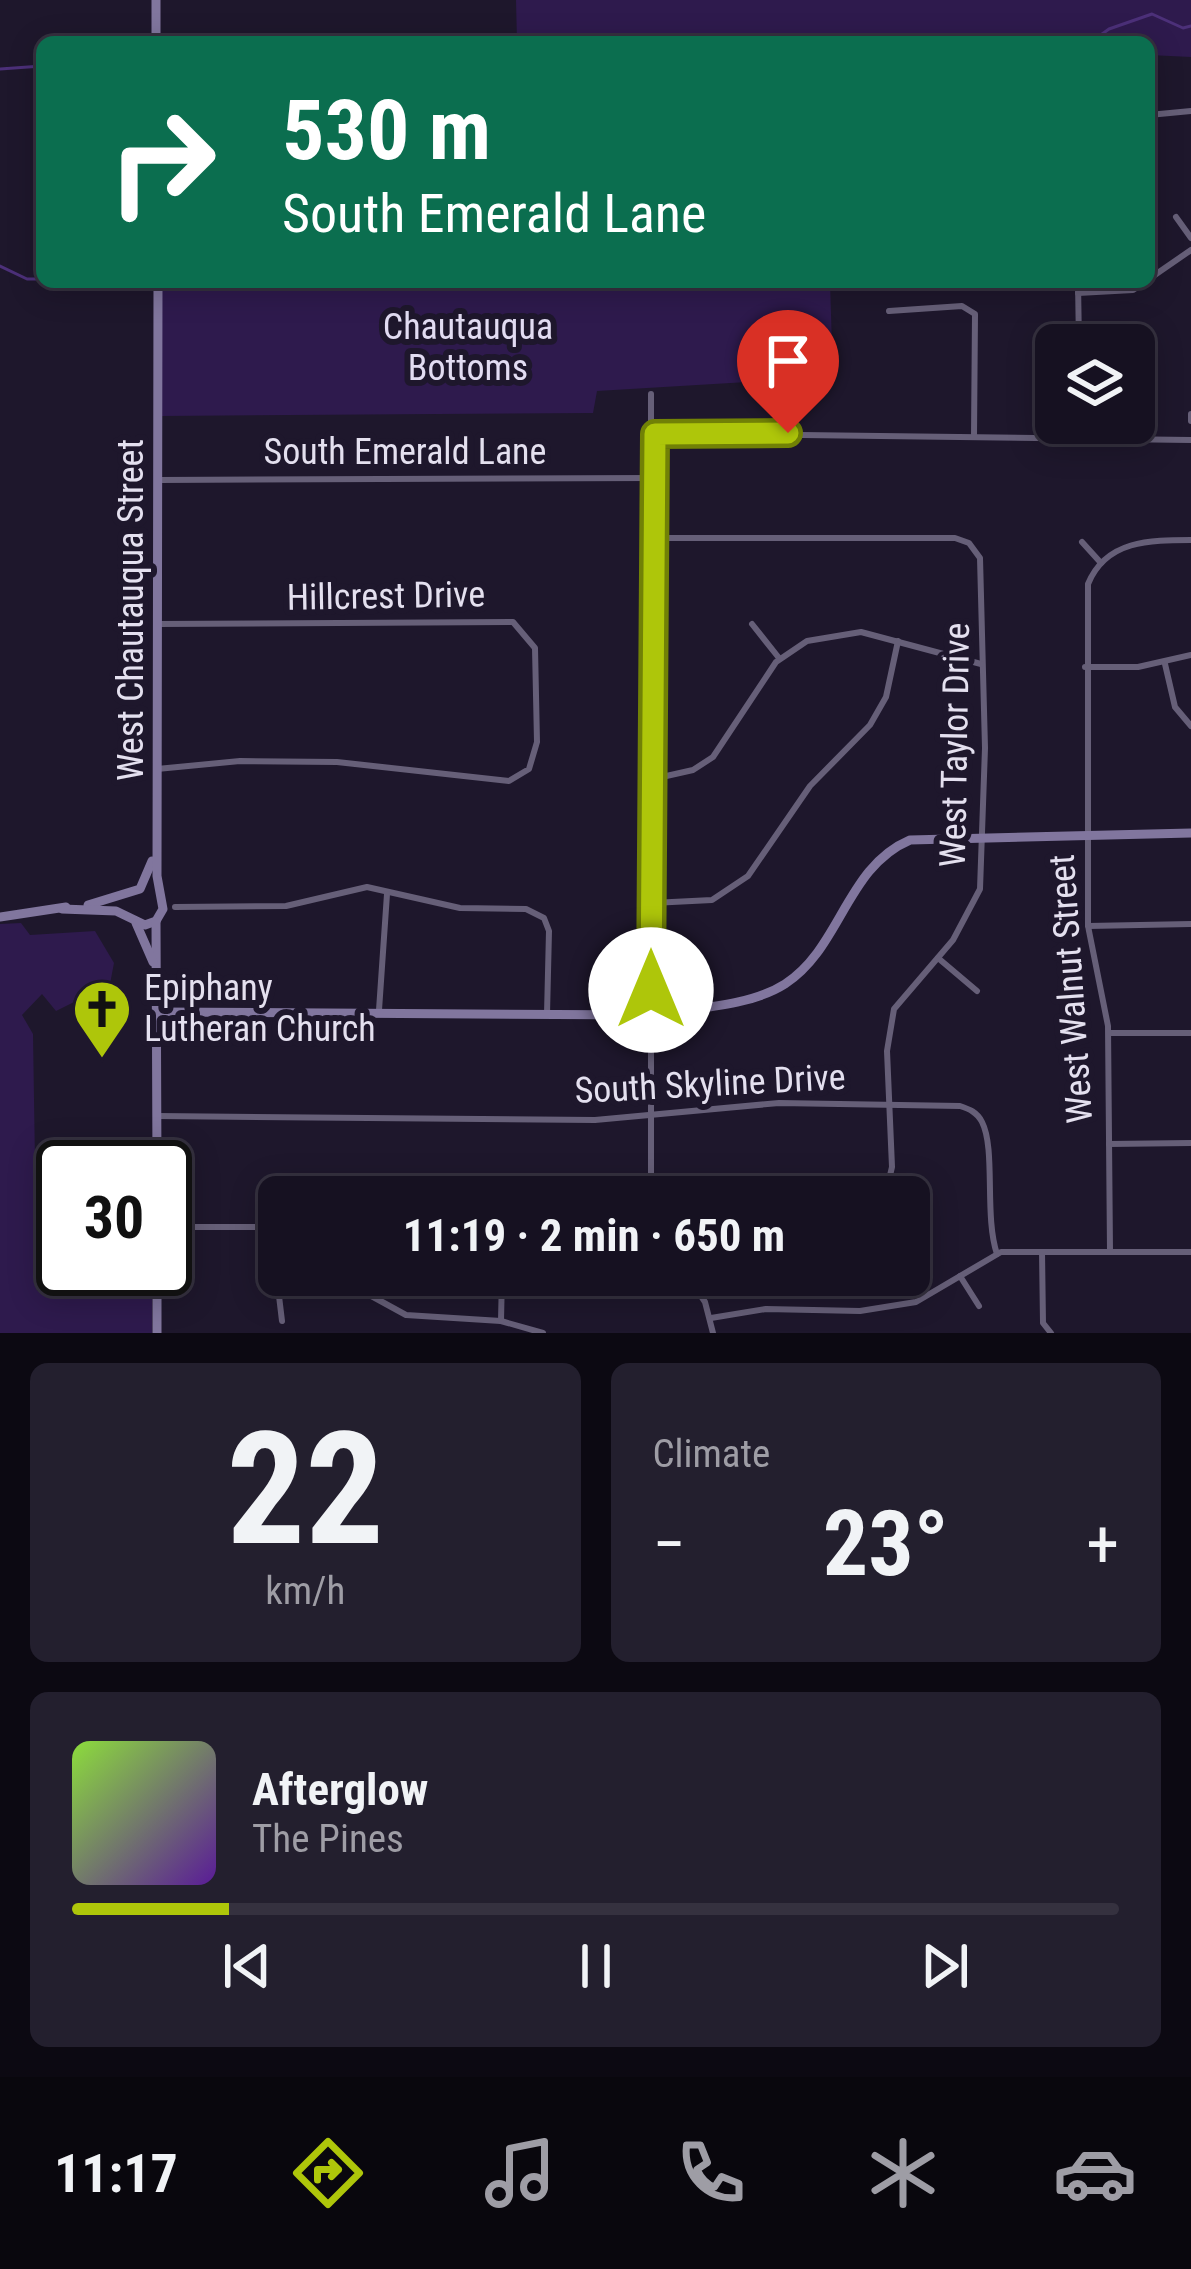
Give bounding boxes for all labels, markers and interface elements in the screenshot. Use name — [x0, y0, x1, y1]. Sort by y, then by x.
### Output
text: 530 m — [282, 81, 491, 180]
icon: right — [84, 84, 240, 240]
text: South Emerald Lane — [282, 182, 706, 245]
park label: Chautauqua Bottoms — [383, 306, 553, 389]
pin — [737, 310, 839, 433]
map controls — [1035, 324, 1155, 444]
button: layers — [1035, 324, 1155, 444]
icon: arrive — [755, 328, 821, 394]
street label: South Emerald Lane — [264, 431, 546, 473]
street label: West Chautauqua Street — [110, 439, 152, 781]
street label: Hillcrest Drive — [286, 573, 486, 619]
street label: West Taylor Drive — [932, 622, 978, 868]
street label: West Walnut Street — [1041, 853, 1101, 1125]
position arrow — [588, 927, 714, 1053]
place label: Epiphany Lutheran Church — [144, 967, 376, 1050]
church icon: Epiphany Lutheran Church — [71, 978, 133, 1060]
street label: South Skyline Drive — [573, 1056, 847, 1112]
speed limit sign: 30 — [36, 1140, 192, 1296]
text: 11:19 · 2 min · 650 m — [403, 1209, 785, 1262]
text: 22 — [226, 1398, 384, 1581]
text: Climate — [653, 1431, 770, 1477]
text: 23° — [823, 1492, 949, 1597]
text: − — [653, 1506, 686, 1583]
text: + — [1086, 1506, 1119, 1583]
text: km/h — [265, 1568, 345, 1614]
text: Afterglow — [252, 1763, 428, 1816]
text: The Pines — [252, 1816, 404, 1862]
icon: previous — [214, 1933, 280, 1999]
icon: pause — [563, 1933, 629, 1999]
icon: next — [912, 1933, 978, 1999]
icon: directions — [286, 2131, 370, 2215]
icon: music — [478, 2131, 562, 2215]
icon: phone — [669, 2131, 753, 2215]
icon: climate — [861, 2131, 945, 2215]
icon: car — [1053, 2131, 1137, 2215]
text: 11:17 — [54, 2142, 178, 2205]

